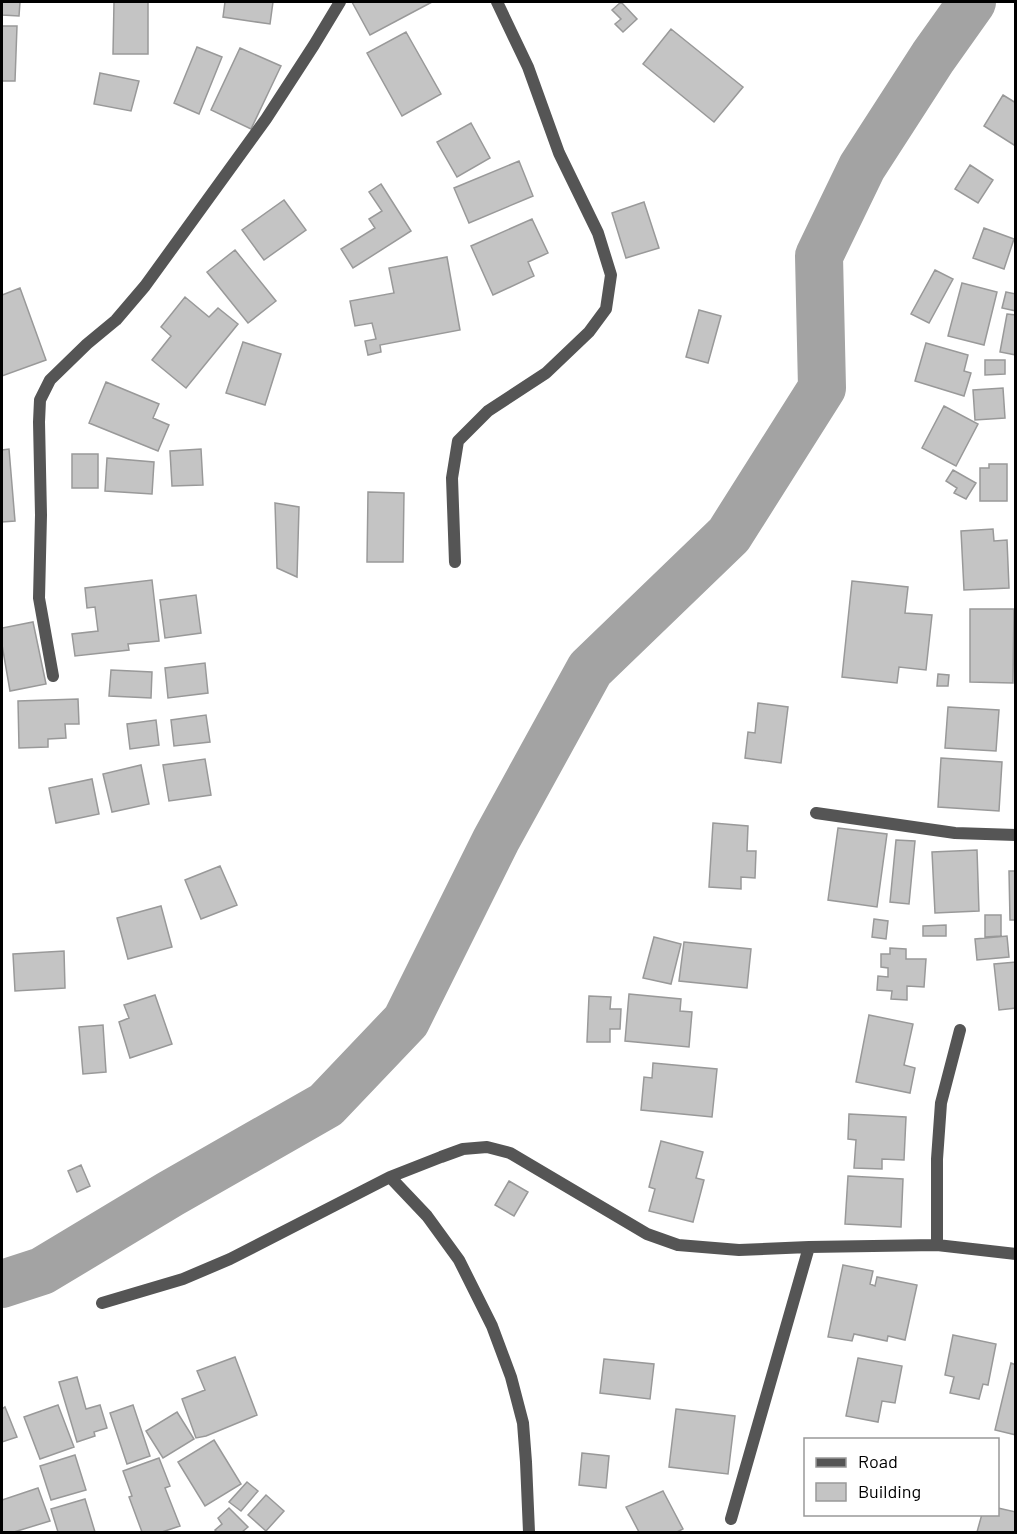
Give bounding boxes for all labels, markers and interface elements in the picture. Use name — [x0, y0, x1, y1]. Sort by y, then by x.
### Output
legend — [804, 1438, 999, 1516]
text: Road — [858, 1450, 898, 1472]
text: Building — [858, 1480, 921, 1502]

